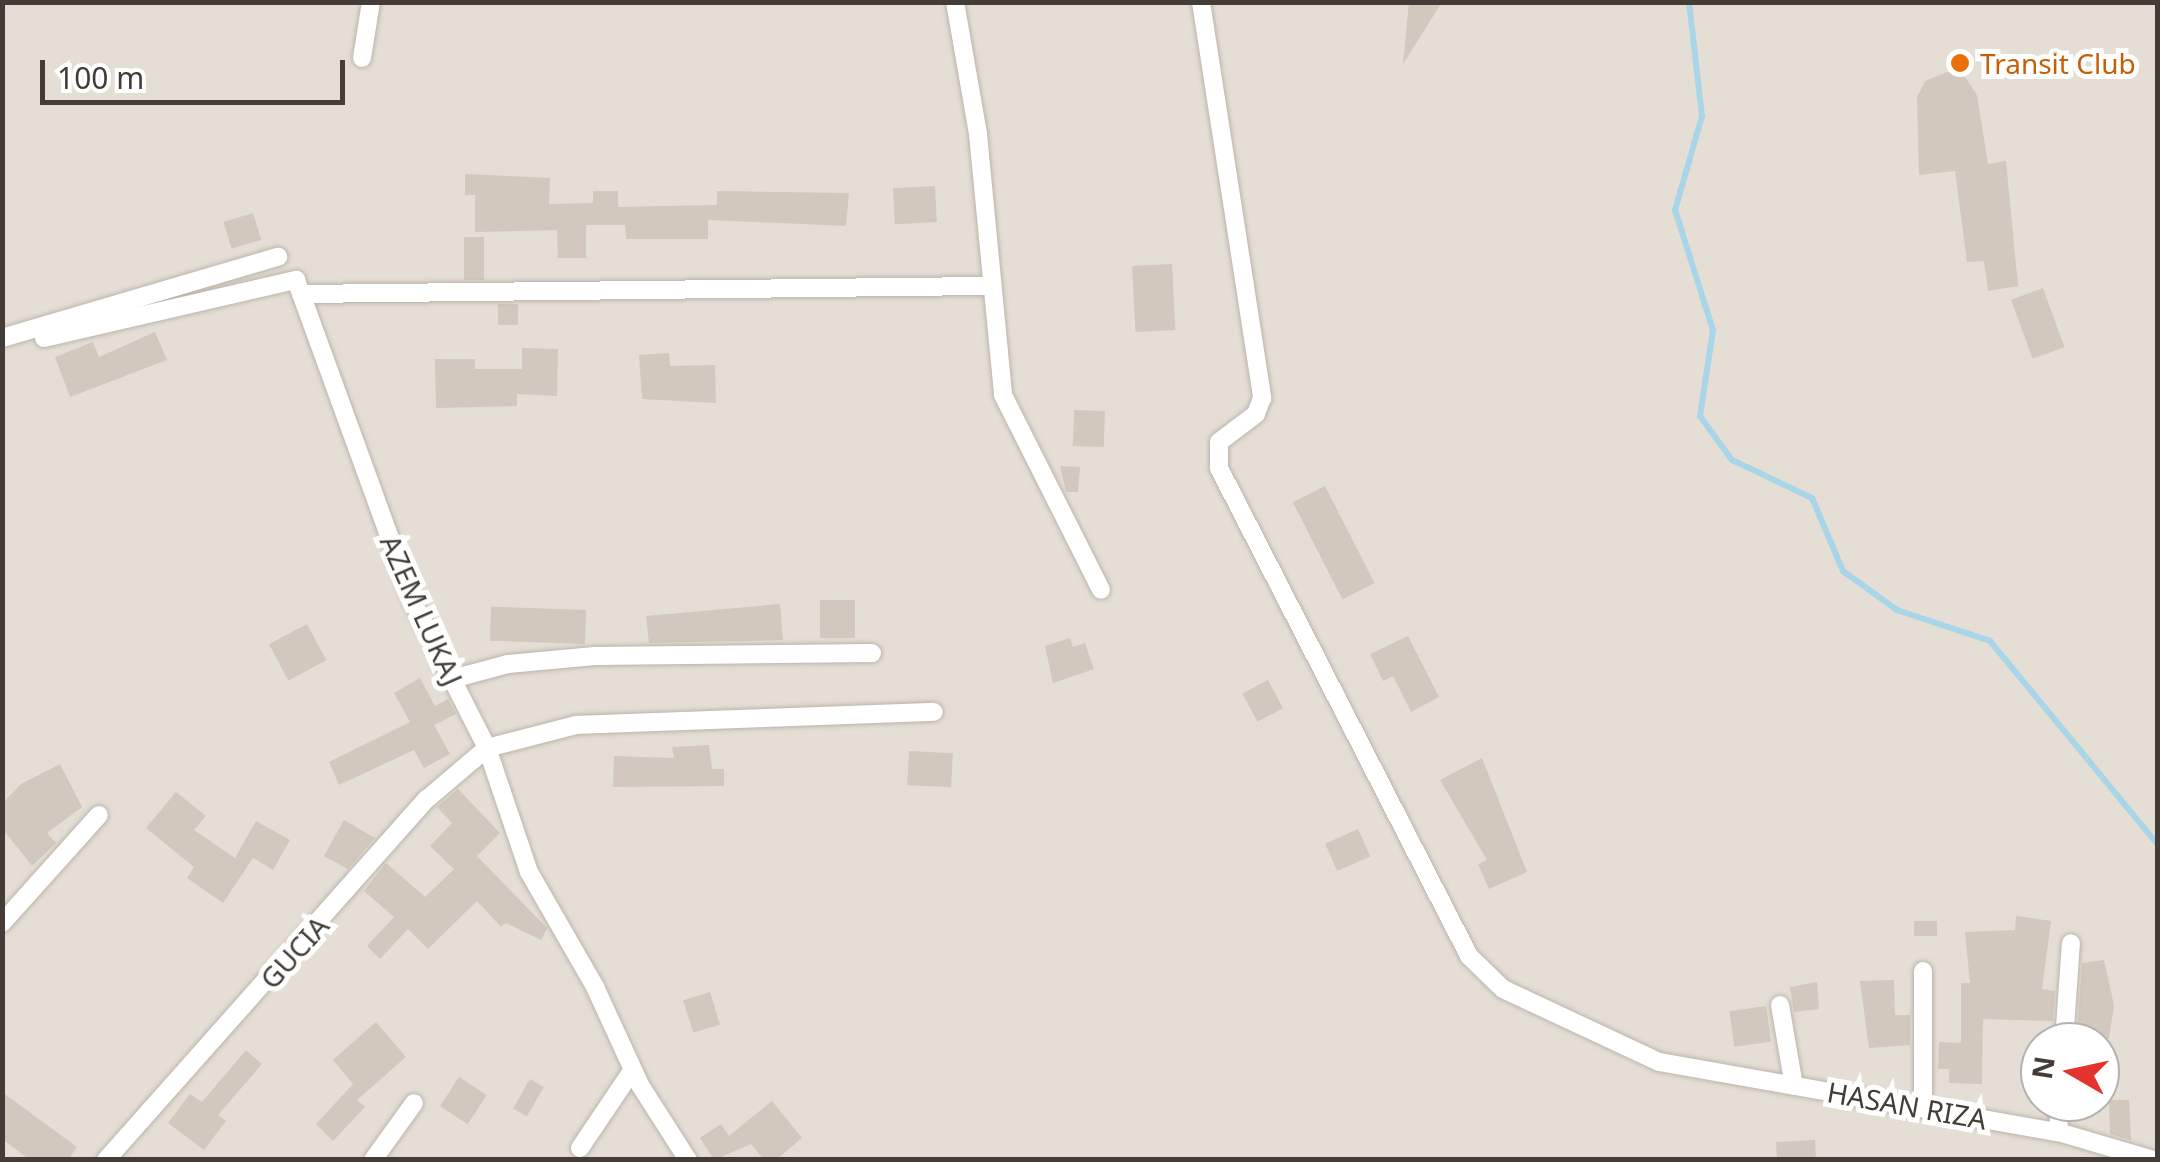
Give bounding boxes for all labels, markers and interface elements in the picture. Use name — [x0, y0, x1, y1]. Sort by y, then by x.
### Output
scale bar — [45, 40, 350, 102]
place label: Transit Club — [1980, 46, 2136, 80]
marker: Transit Club — [1949, 52, 1971, 74]
text: 100 m — [57, 57, 144, 98]
street label: AZEM LUKAJ — [374, 529, 470, 691]
street label: GUCIA — [253, 909, 335, 995]
north arrow — [2020, 1022, 2120, 1122]
text: N — [2022, 1053, 2063, 1082]
street label: HASAN RIZA — [1825, 1074, 1989, 1136]

